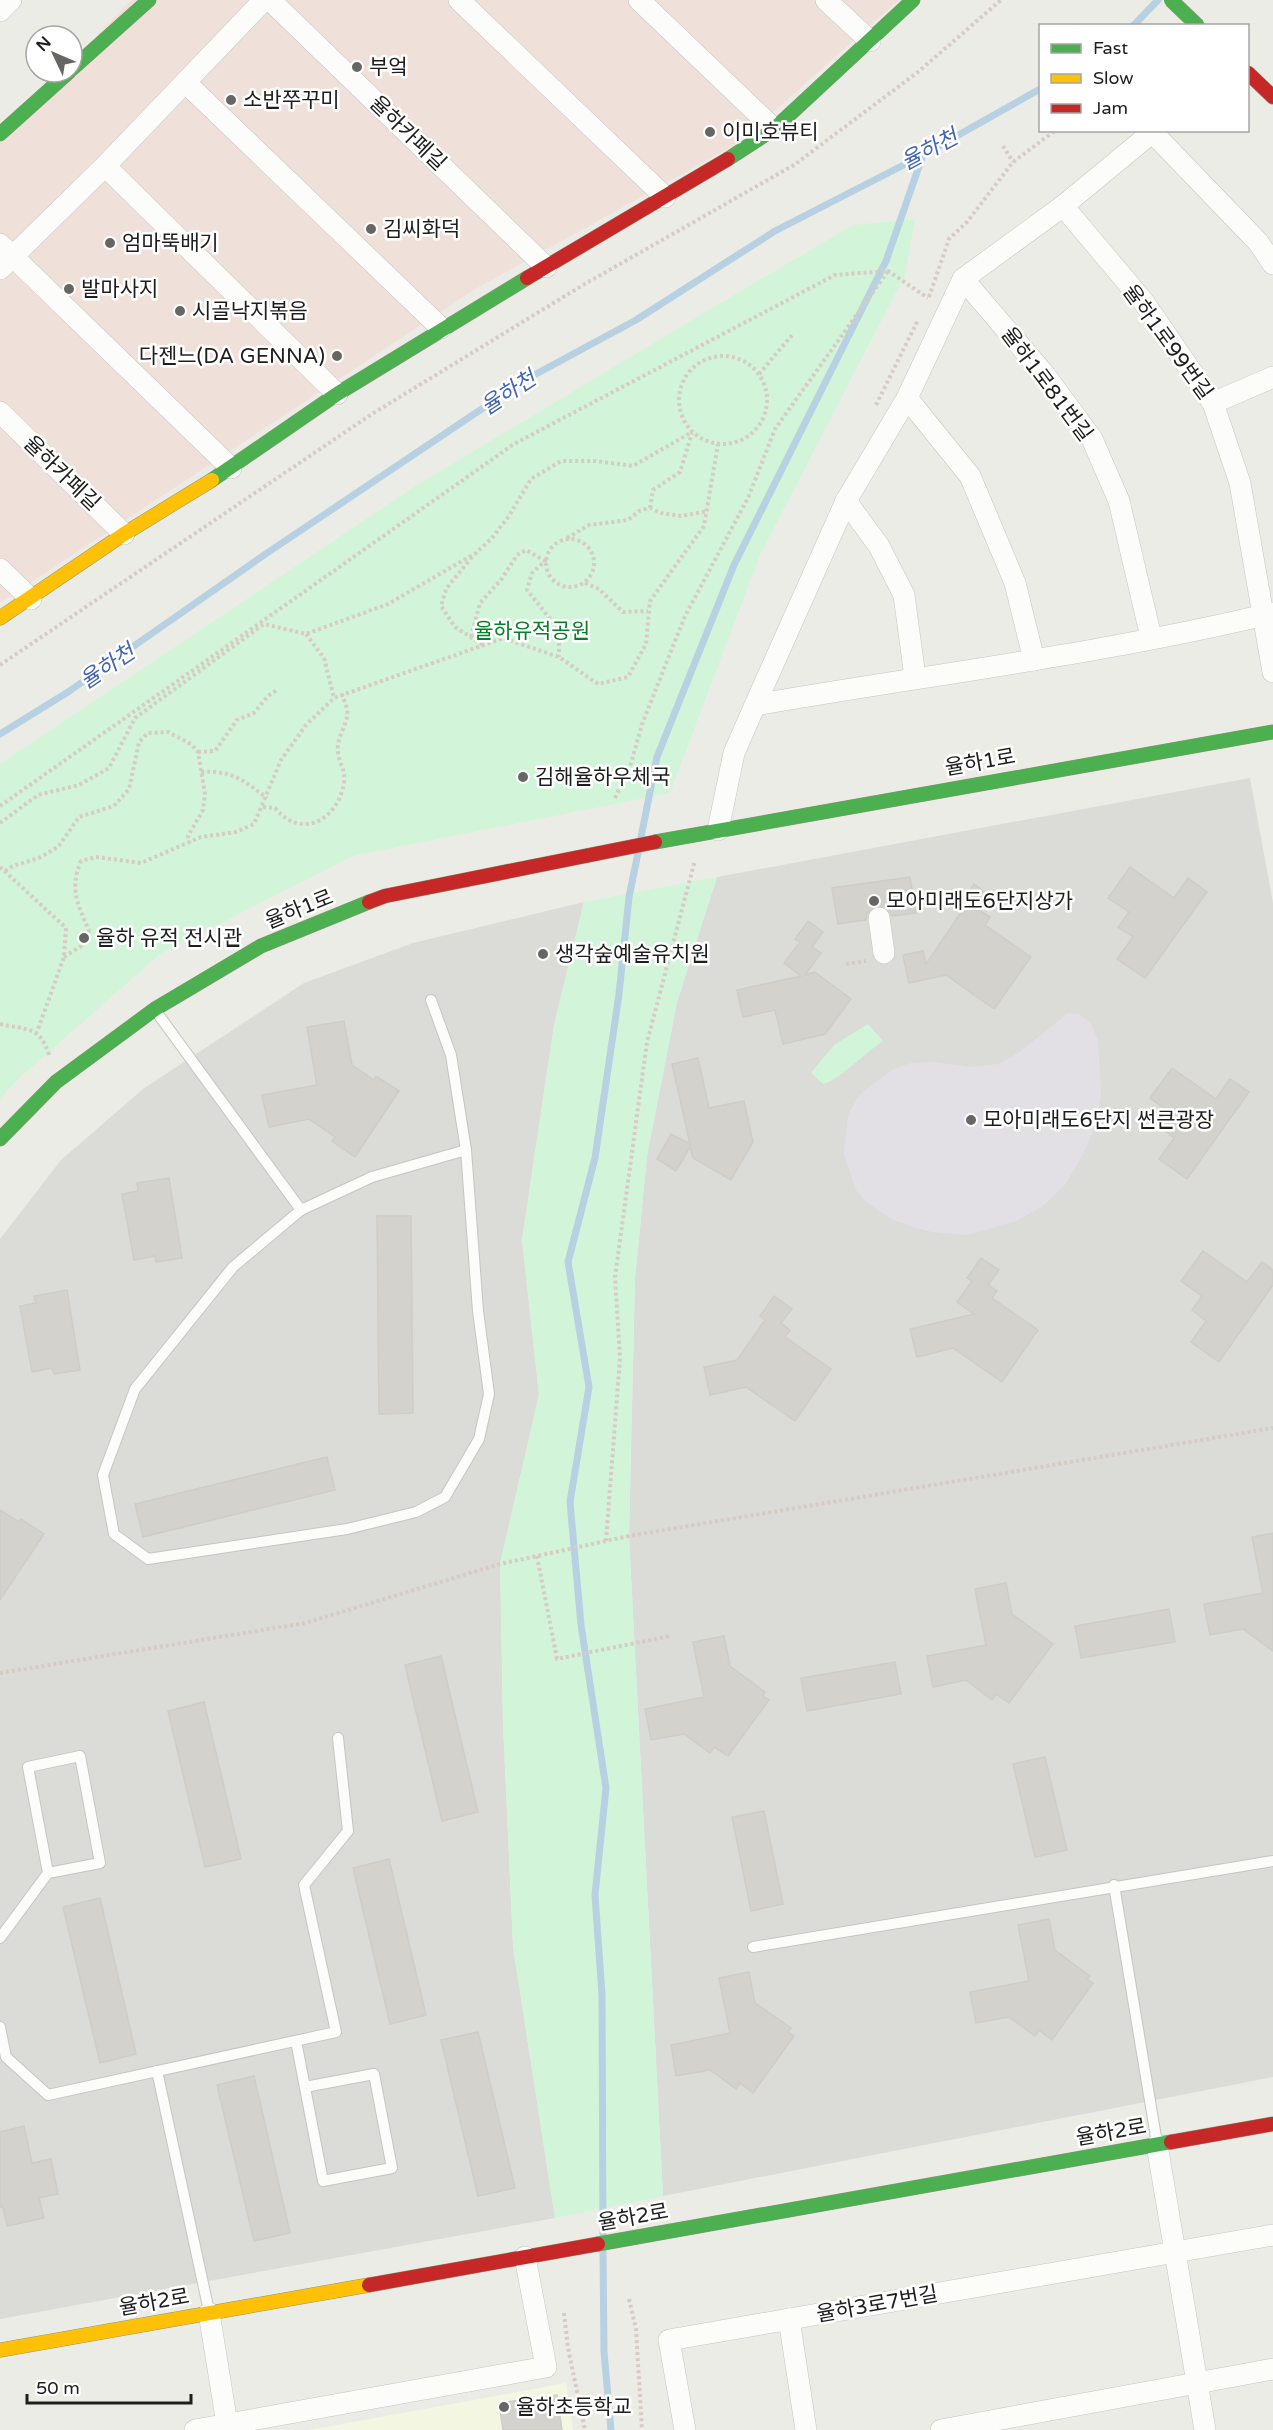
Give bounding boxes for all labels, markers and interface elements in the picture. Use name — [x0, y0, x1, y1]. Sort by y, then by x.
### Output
north arrow — [24, 24, 84, 84]
legend — [1039, 24, 1249, 132]
text: N — [32, 33, 56, 56]
text: Fast — [1093, 37, 1128, 59]
place label: 부엌 — [369, 55, 408, 80]
marker: 부엌 — [350, 60, 364, 74]
text: Slow — [1093, 67, 1134, 89]
place label: 소반쭈꾸미 — [243, 88, 340, 113]
street label: 율하카페길 — [364, 91, 451, 176]
marker: 소반쭈꾸미 — [224, 93, 238, 107]
text: Jam — [1093, 97, 1128, 119]
place label: 이미호뷰티 — [722, 120, 819, 145]
water label: 율하천 — [897, 123, 965, 176]
marker: 이미호뷰티 — [703, 125, 717, 139]
place label: 김씨화덕 — [383, 217, 460, 242]
marker: 김씨화덕 — [364, 222, 378, 236]
place label: 엄마뚝배기 — [122, 231, 219, 256]
marker: 엄마뚝배기 — [103, 236, 117, 250]
place label: 발마사지 — [81, 277, 158, 302]
street label: 율하1로99번길 — [1117, 280, 1218, 405]
marker: 발마사지 — [62, 282, 76, 296]
place label: 시골낙지볶음 — [192, 299, 308, 324]
marker: 시골낙지볶음 — [173, 304, 187, 318]
street label: 율하1로81번길 — [996, 322, 1098, 446]
place label: 다젠느(DA GENNA) — [139, 344, 325, 369]
marker: 다젠느(DA GENNA) — [330, 349, 344, 363]
water label: 율하천 — [476, 364, 543, 420]
street label: 율하카페길 — [18, 431, 105, 516]
park label: 율하유적공원 — [474, 619, 590, 644]
water label: 율하천 — [75, 638, 142, 695]
street label: 율하1로 — [943, 744, 1017, 781]
place label: 김해율하우체국 — [535, 765, 670, 790]
marker: 김해율하우체국 — [516, 770, 530, 784]
street label: 율하1로 — [262, 885, 337, 934]
place label: 모아미래도6단지상가 — [886, 889, 1073, 914]
marker: 모아미래도6단지상가 — [867, 894, 881, 908]
place label: 율하 유적 전시관 — [96, 926, 242, 951]
marker: 율하 유적 전시관 — [77, 931, 91, 945]
place label: 생각숲예술유치원 — [555, 942, 710, 967]
marker: 생각숲예술유치원 — [536, 947, 550, 961]
place label: 모아미래도6단지 썬큰광장 — [983, 1108, 1214, 1133]
marker: 모아미래도6단지 썬큰광장 — [964, 1113, 978, 1127]
street label: 율하2로 — [1074, 2114, 1148, 2151]
street label: 율하2로 — [596, 2199, 670, 2236]
street label: 율하3로7번길 — [814, 2282, 940, 2327]
street label: 율하2로 — [117, 2284, 191, 2321]
scale bar — [27, 2367, 190, 2405]
text: 50 m — [36, 2377, 80, 2399]
place label: 율하초등학교 — [516, 2395, 632, 2420]
marker: 율하초등학교 — [497, 2400, 511, 2414]

